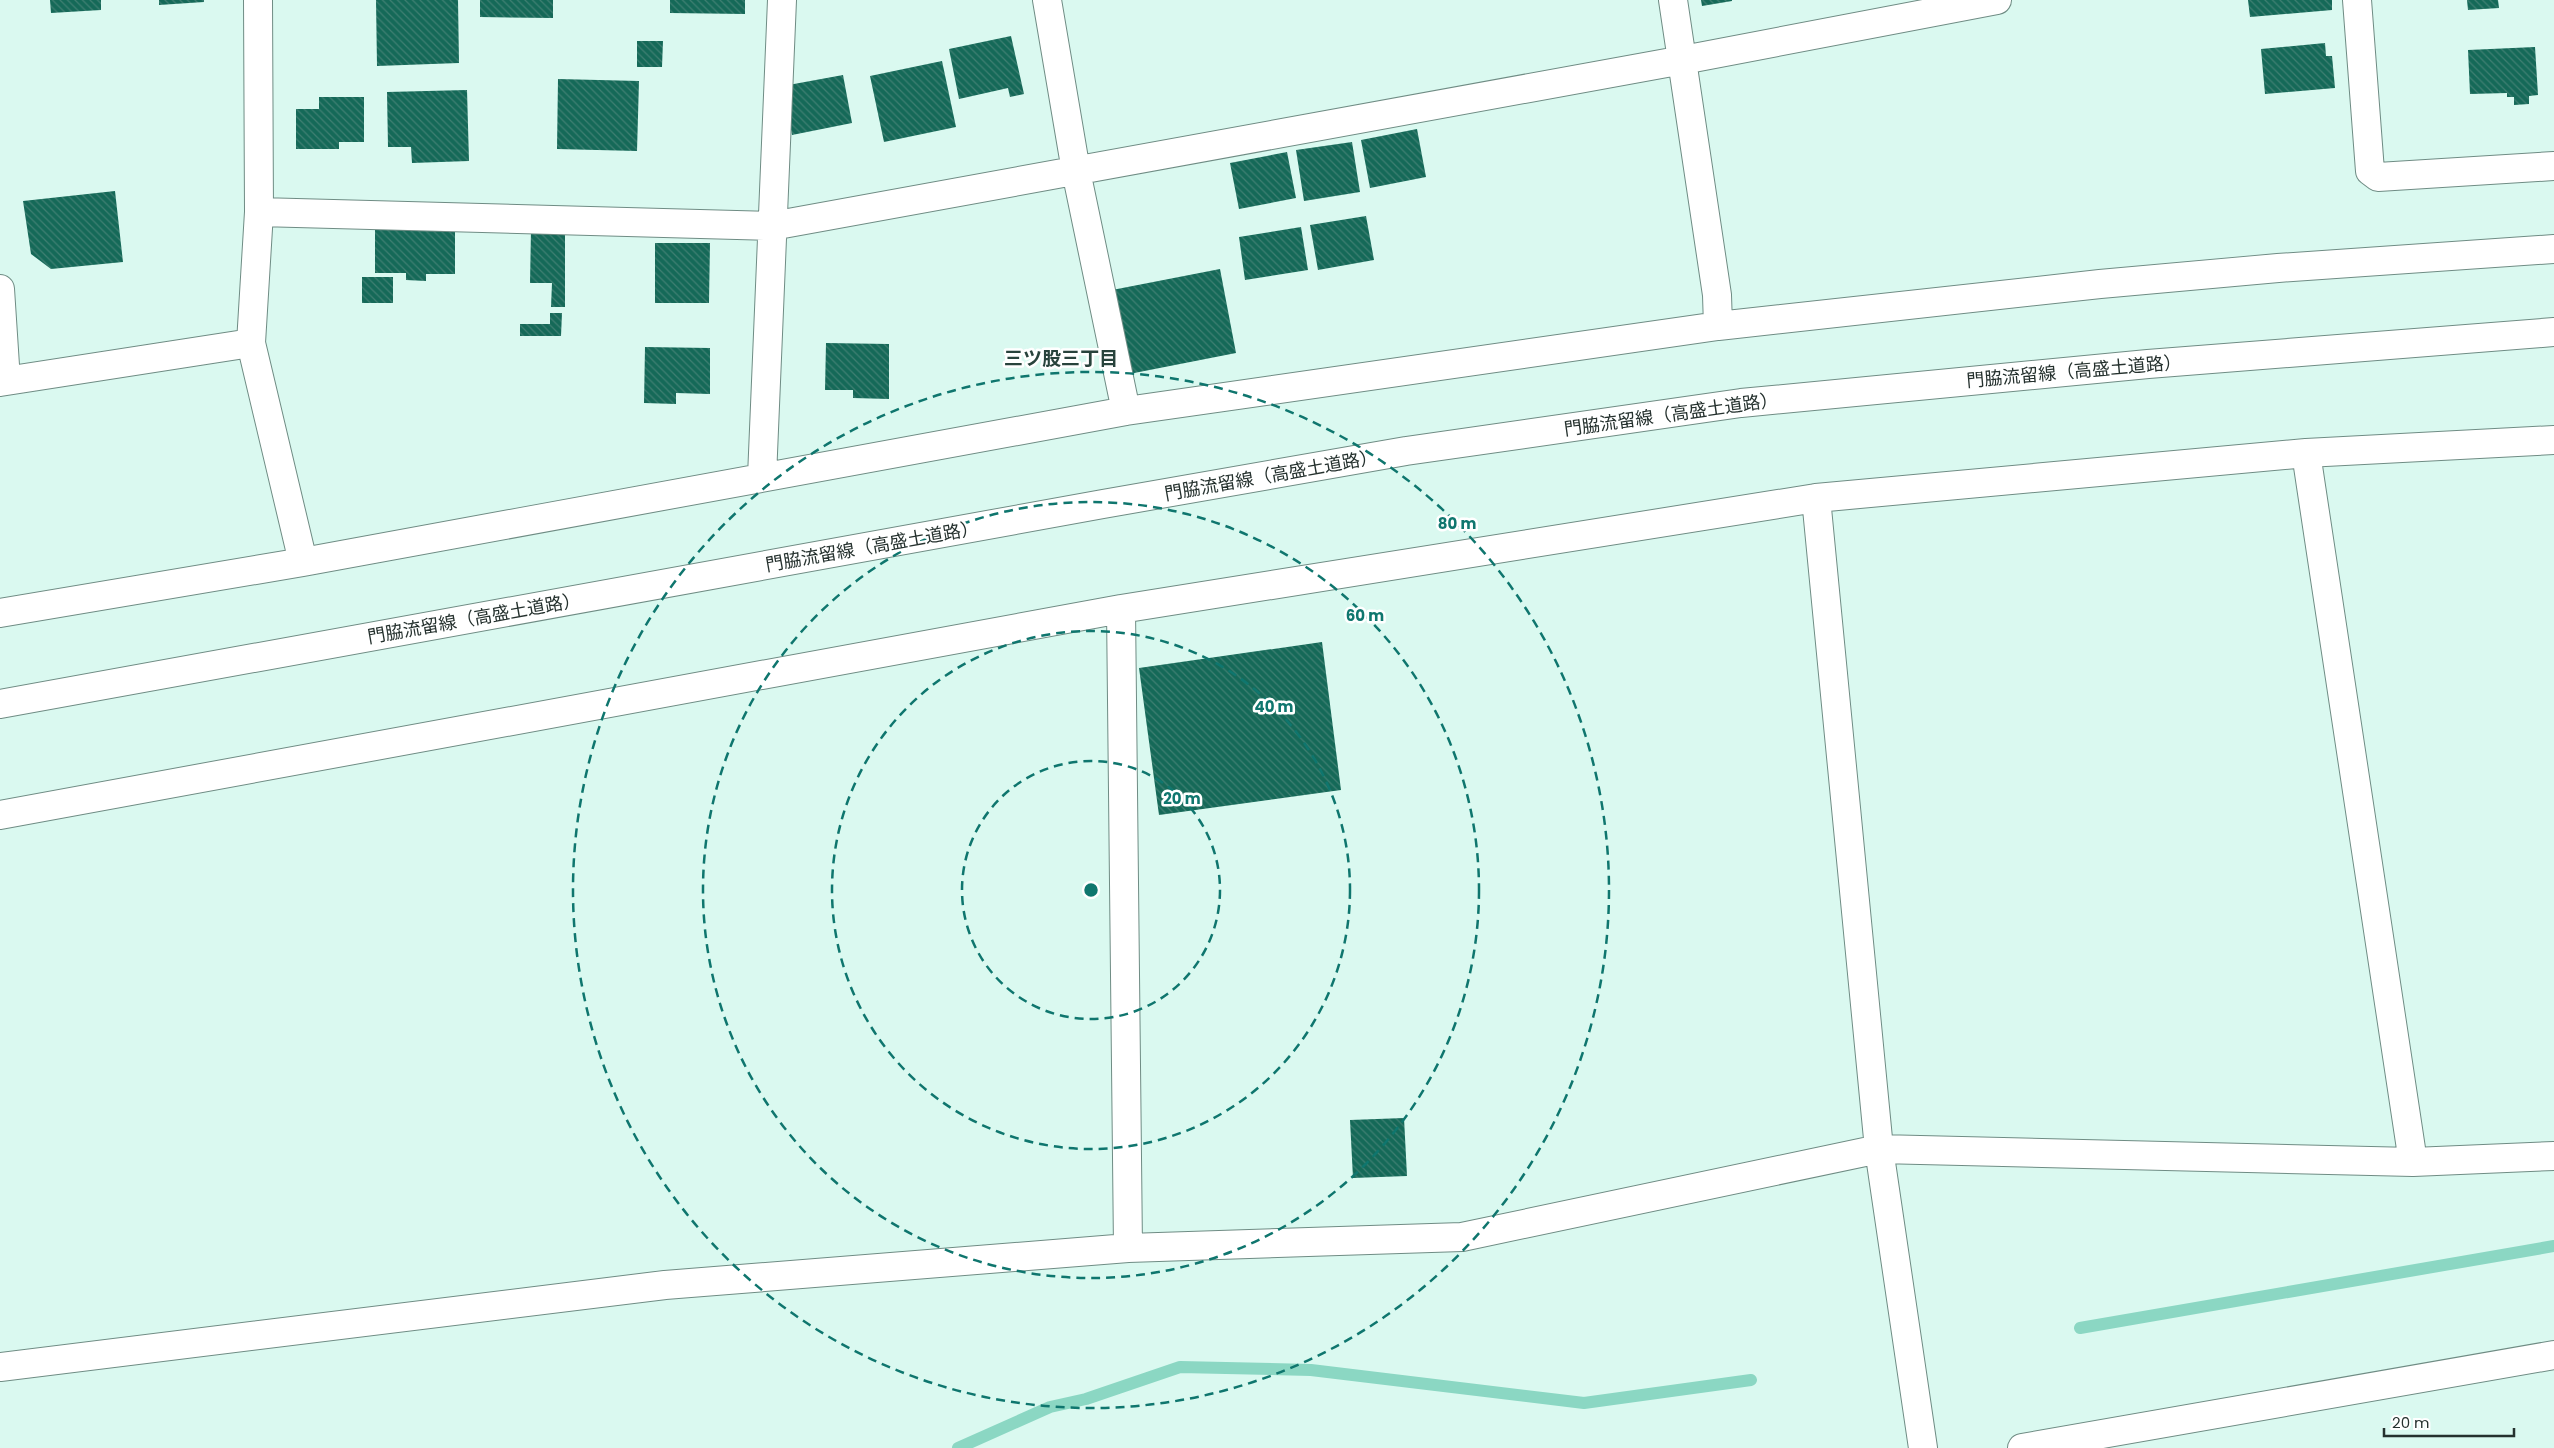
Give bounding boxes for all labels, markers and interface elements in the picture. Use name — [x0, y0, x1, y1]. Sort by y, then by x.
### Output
district label: 三ツ股三丁目 — [1004, 345, 1118, 372]
street label: 門脇流留線（高盛土道路） — [1965, 349, 2183, 393]
street label: 門脇流留線（高盛土道路） — [1562, 387, 1780, 441]
street label: 門脇流留線（高盛土道路） — [1162, 444, 1380, 506]
text: 80 m — [1438, 513, 1476, 534]
street label: 門脇流留線（高盛土道路） — [763, 515, 981, 577]
street label: 門脇流留線（高盛土道路） — [365, 587, 583, 649]
text: 60 m — [1346, 605, 1384, 626]
text: 40 m — [1254, 696, 1294, 717]
text: 20 m — [1163, 788, 1201, 809]
centre of rings — [1082, 881, 1100, 899]
scale bar — [2384, 1406, 2514, 1438]
text: 20 m — [2392, 1412, 2430, 1433]

